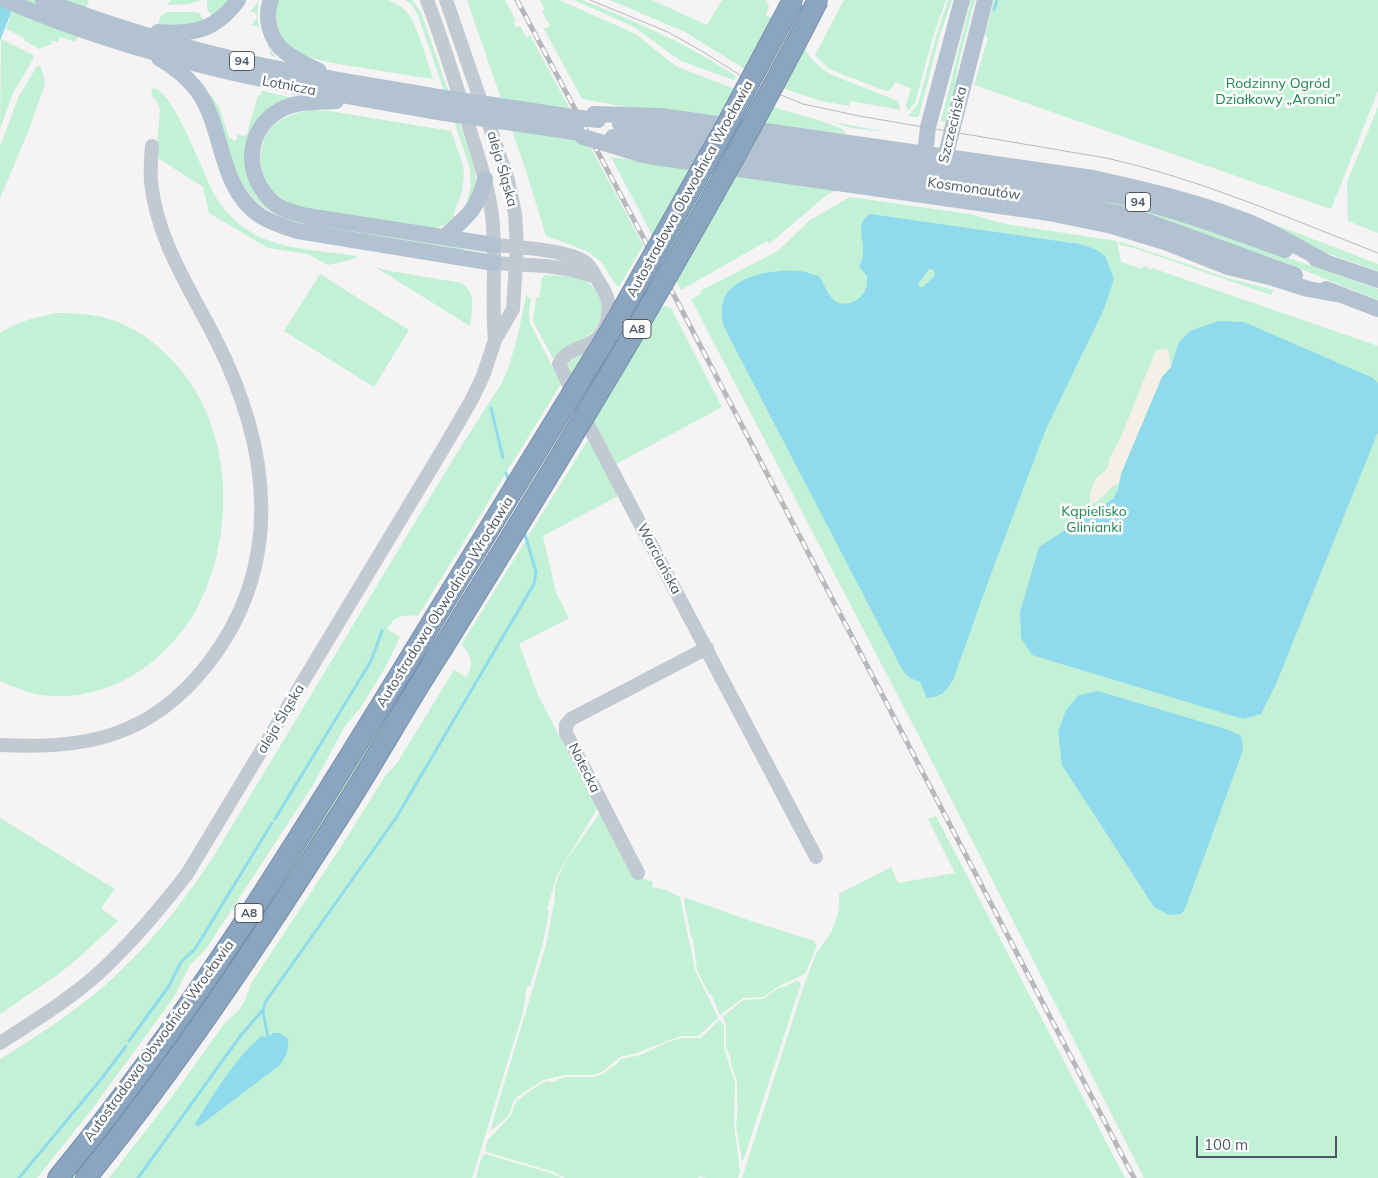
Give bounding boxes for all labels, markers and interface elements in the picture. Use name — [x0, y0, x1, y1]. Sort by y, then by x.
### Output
road number: 94 — [230, 51, 254, 70]
street label: Lotnicza — [261, 73, 317, 99]
park label: Rodzinny Ogród Działkowy „Aronia” — [1215, 76, 1341, 108]
street label: Autostradowa Obwodnica Wrocławia — [623, 78, 757, 300]
street label: Szczecińska — [935, 85, 971, 165]
street label: aleja Śląska — [483, 129, 521, 209]
street label: Kosmonautów — [927, 174, 1021, 204]
road number: 94 — [1126, 192, 1150, 212]
road number: A8 — [623, 320, 651, 338]
street label: Autostradowa Obwodnica Wrocławia — [373, 494, 517, 710]
park label: Kąpielisko Glinianki — [1061, 504, 1127, 536]
street label: Warciańska — [633, 521, 685, 597]
street label: aleja Śląska — [254, 681, 308, 757]
street label: Notecka — [564, 740, 604, 796]
road number: A8 — [235, 904, 263, 922]
street label: Autostradowa Obwodnica Wrocławia — [80, 937, 238, 1145]
scale bar — [1198, 1126, 1339, 1158]
text: 100 m — [1204, 1135, 1248, 1154]

